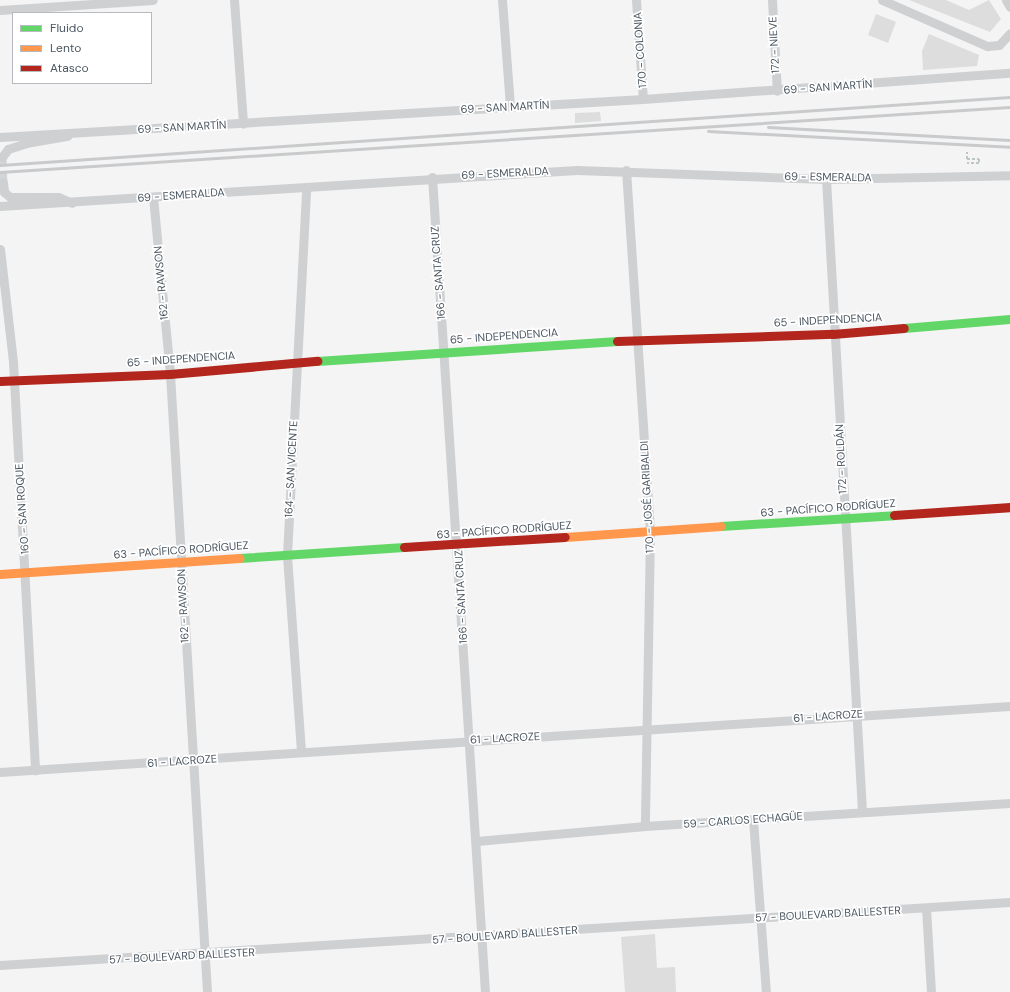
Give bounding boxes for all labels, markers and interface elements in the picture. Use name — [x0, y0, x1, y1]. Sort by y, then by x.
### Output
legend — [12, 12, 152, 84]
street label: 170 - COLONIA — [631, 12, 649, 88]
street label: 172 - NIEVE — [766, 16, 782, 74]
text: Fluido — [50, 20, 84, 36]
text: Lento — [50, 40, 81, 56]
text: Atasco — [50, 60, 89, 76]
street label: 69 - SAN MARTÍN — [783, 77, 873, 97]
street label: 69 - SAN MARTÍN — [460, 98, 550, 116]
street label: 69 - SAN MARTÍN — [137, 118, 227, 136]
street label: 69 - ESMERALDA — [461, 164, 549, 182]
street label: 69 - ESMERALDA — [784, 170, 872, 184]
street label: 69 - ESMERALDA — [137, 185, 225, 205]
street label: 166 - SANTA CRUZ — [428, 226, 448, 320]
street label: 162 - RAWSON — [151, 245, 171, 321]
street label: 65 - INDEPENDENCIA — [773, 311, 883, 329]
street label: 65 - INDEPENDENCIA — [449, 326, 559, 346]
street label: 65 - INDEPENDENCIA — [126, 349, 236, 369]
street label: 164 - SAN VICENTE — [282, 420, 300, 518]
street label: 172 - ROLDÁN — [833, 424, 849, 494]
street label: 170 - JOSÉ GARIBALDI — [637, 440, 657, 554]
street label: 160 - SAN ROQUE — [12, 463, 32, 555]
street label: 63 - PACÍFICO RODRÍGUEZ — [760, 497, 896, 519]
street label: 63 - PACÍFICO RODRÍGUEZ — [436, 519, 572, 541]
street label: 63 - PACÍFICO RODRÍGUEZ — [113, 539, 249, 561]
street label: 166 - SANTA CRUZ — [452, 550, 470, 644]
street label: 162 - RAWSON — [174, 569, 192, 643]
street label: 61 - LACROZE — [793, 707, 863, 725]
street label: 61 - LACROZE — [470, 730, 540, 746]
street label: 61 - LACROZE — [147, 752, 217, 770]
street label: 59 - CARLOS ECHAGÜE — [683, 809, 803, 831]
street label: 57 - BOULEVARD BALLESTER — [755, 904, 901, 924]
street label: 57 - BOULEVARD BALLESTER — [432, 923, 578, 947]
street label: 57 - BOULEVARD BALLESTER — [109, 946, 255, 966]

